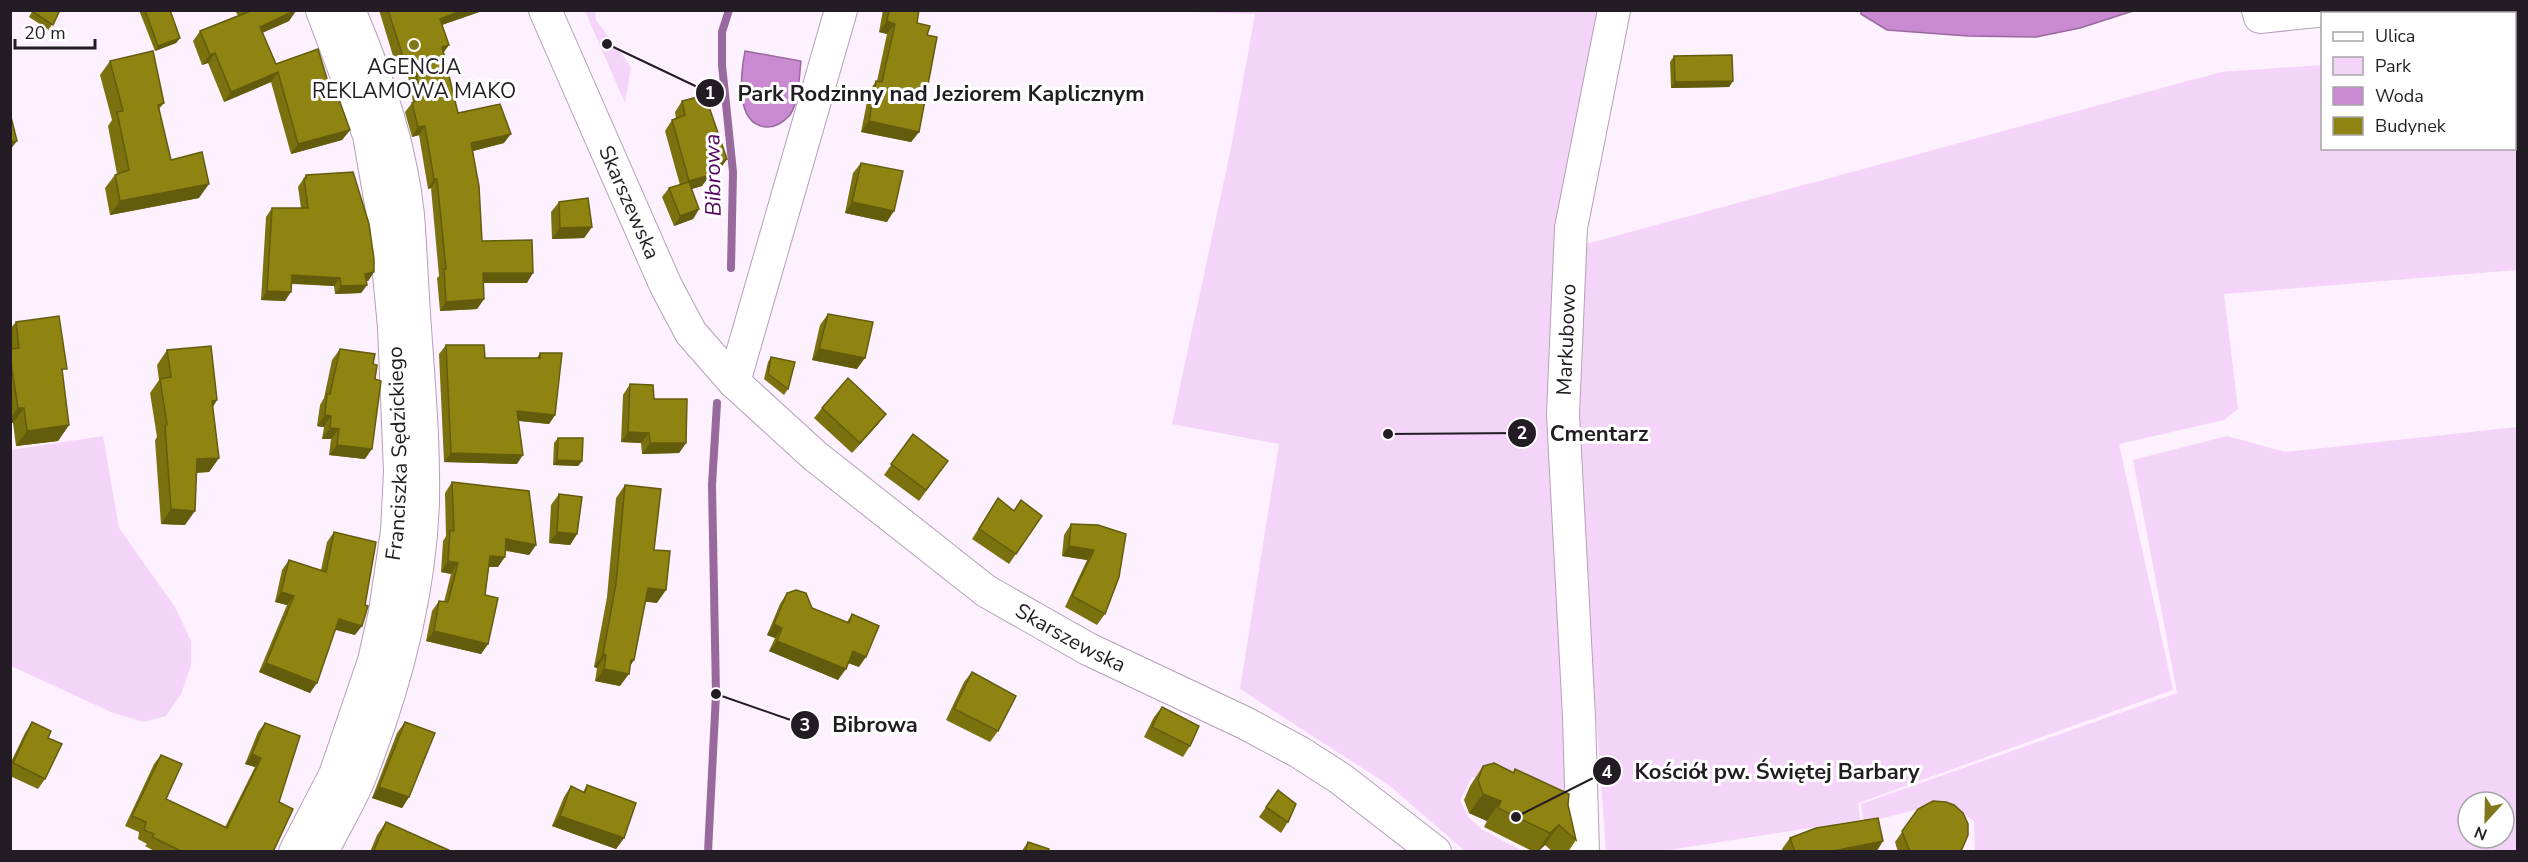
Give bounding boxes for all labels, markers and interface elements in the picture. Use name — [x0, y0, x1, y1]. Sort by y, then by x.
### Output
scale bar — [15, 12, 94, 50]
legend — [2321, 12, 2516, 150]
text: 20 m — [24, 21, 66, 45]
text: Ulica — [2375, 24, 2415, 48]
marker: AGENCJA REKLAMOWA MAKO — [407, 38, 421, 52]
place label: AGENCJA REKLAMOWA MAKO — [312, 53, 516, 105]
text: Park — [2375, 54, 2412, 78]
callout: Park Rodzinny nad Jeziorem Kaplicznym — [695, 73, 1156, 113]
text: Park Rodzinny nad Jeziorem Kaplicznym — [738, 79, 1144, 109]
text: 1 — [705, 81, 715, 105]
text: Woda — [2375, 84, 2424, 108]
text: Budynek — [2375, 114, 2447, 138]
water label: Bibrowa — [697, 133, 729, 217]
street label: Skarszewska — [592, 141, 667, 264]
street label: Markubowo — [1550, 283, 1583, 396]
street label: Franciszka Sędzickiego — [379, 346, 414, 562]
callout: Cmentarz — [1507, 413, 1660, 453]
text: Cmentarz — [1550, 419, 1648, 449]
text: 2 — [1517, 421, 1527, 445]
street label: Skarszewska — [1010, 597, 1130, 679]
callout: Bibrowa — [790, 705, 930, 745]
text: Bibrowa — [832, 710, 918, 740]
text: 3 — [800, 713, 810, 737]
callout: Kościół pw. Świętej Barbary — [1592, 751, 1931, 791]
text: Kościół pw. Świętej Barbary — [1634, 757, 1920, 787]
text: 4 — [1602, 760, 1613, 784]
north arrow — [2456, 790, 2516, 850]
text: N — [2471, 821, 2490, 845]

